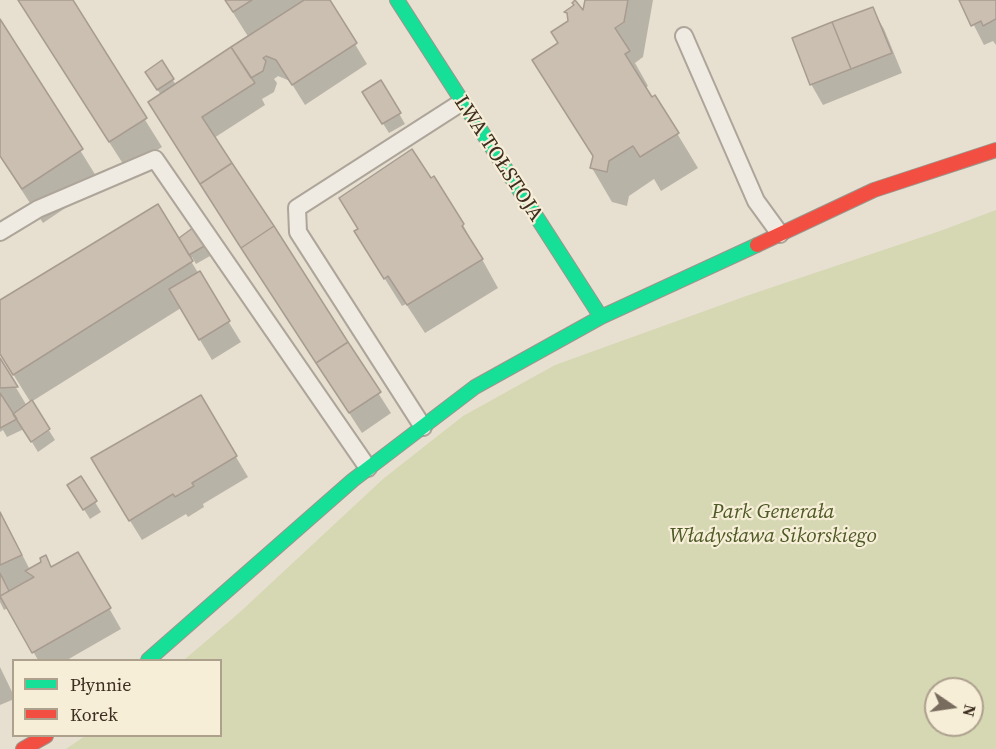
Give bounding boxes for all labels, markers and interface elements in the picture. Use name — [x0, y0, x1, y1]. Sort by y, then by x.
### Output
street label: LWA TOŁSTOJA — [448, 91, 548, 227]
park label: Park Generała Władysława Sikorskiego — [669, 500, 877, 550]
legend — [12, 659, 222, 737]
text: Płynnie — [70, 672, 131, 697]
north arrow — [924, 677, 984, 737]
text: Korek — [70, 702, 118, 727]
text: N — [958, 702, 982, 719]

